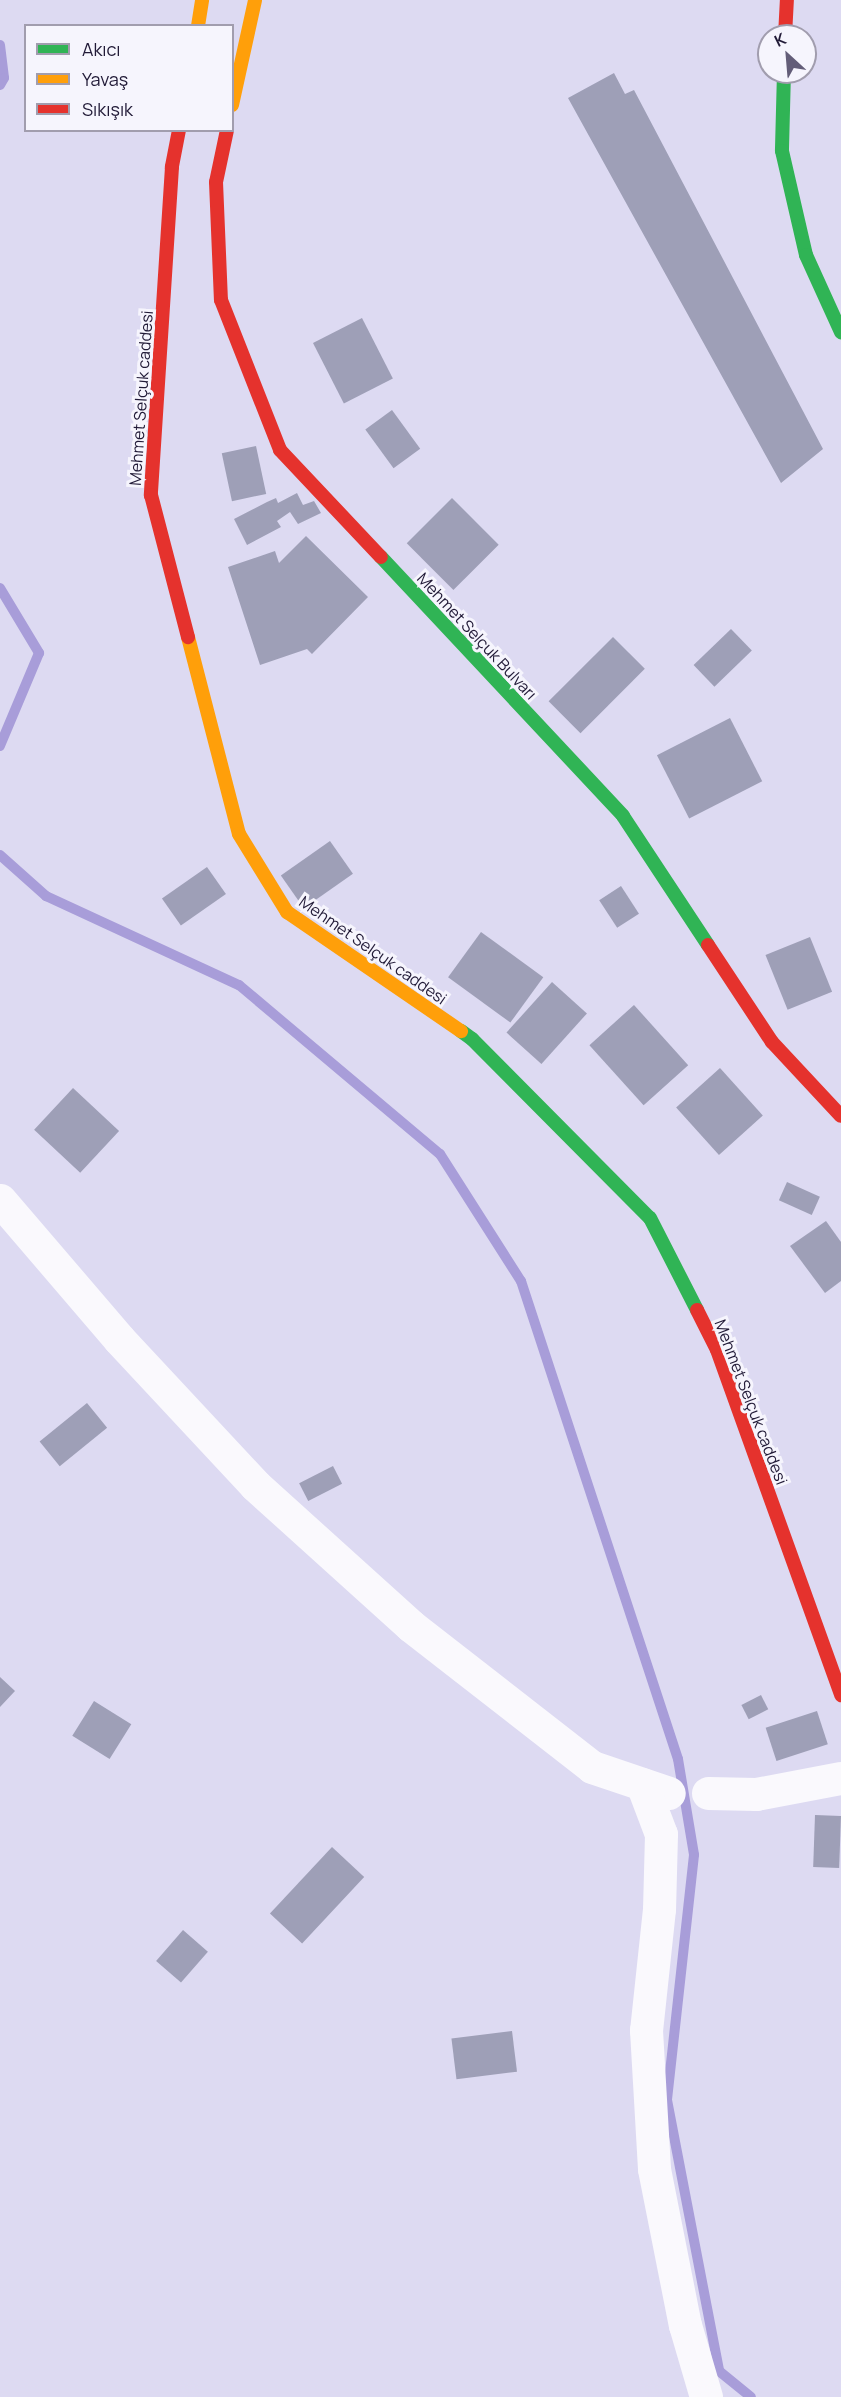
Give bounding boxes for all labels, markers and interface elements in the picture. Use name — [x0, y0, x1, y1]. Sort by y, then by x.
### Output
legend — [24, 24, 234, 132]
north arrow — [757, 24, 817, 84]
text: K — [771, 27, 789, 52]
text: Akıcı — [82, 37, 120, 61]
text: Yavaş — [82, 67, 128, 91]
text: Sıkışık — [82, 97, 133, 121]
street label: Mehmet Selçuk caddesi — [125, 310, 157, 486]
street label: Mehmet Selçuk Bulvarı — [413, 569, 541, 703]
street label: Mehmet Selçuk caddesi — [296, 892, 450, 1008]
street label: Mehmet Selçuk caddesi — [711, 1317, 791, 1487]

